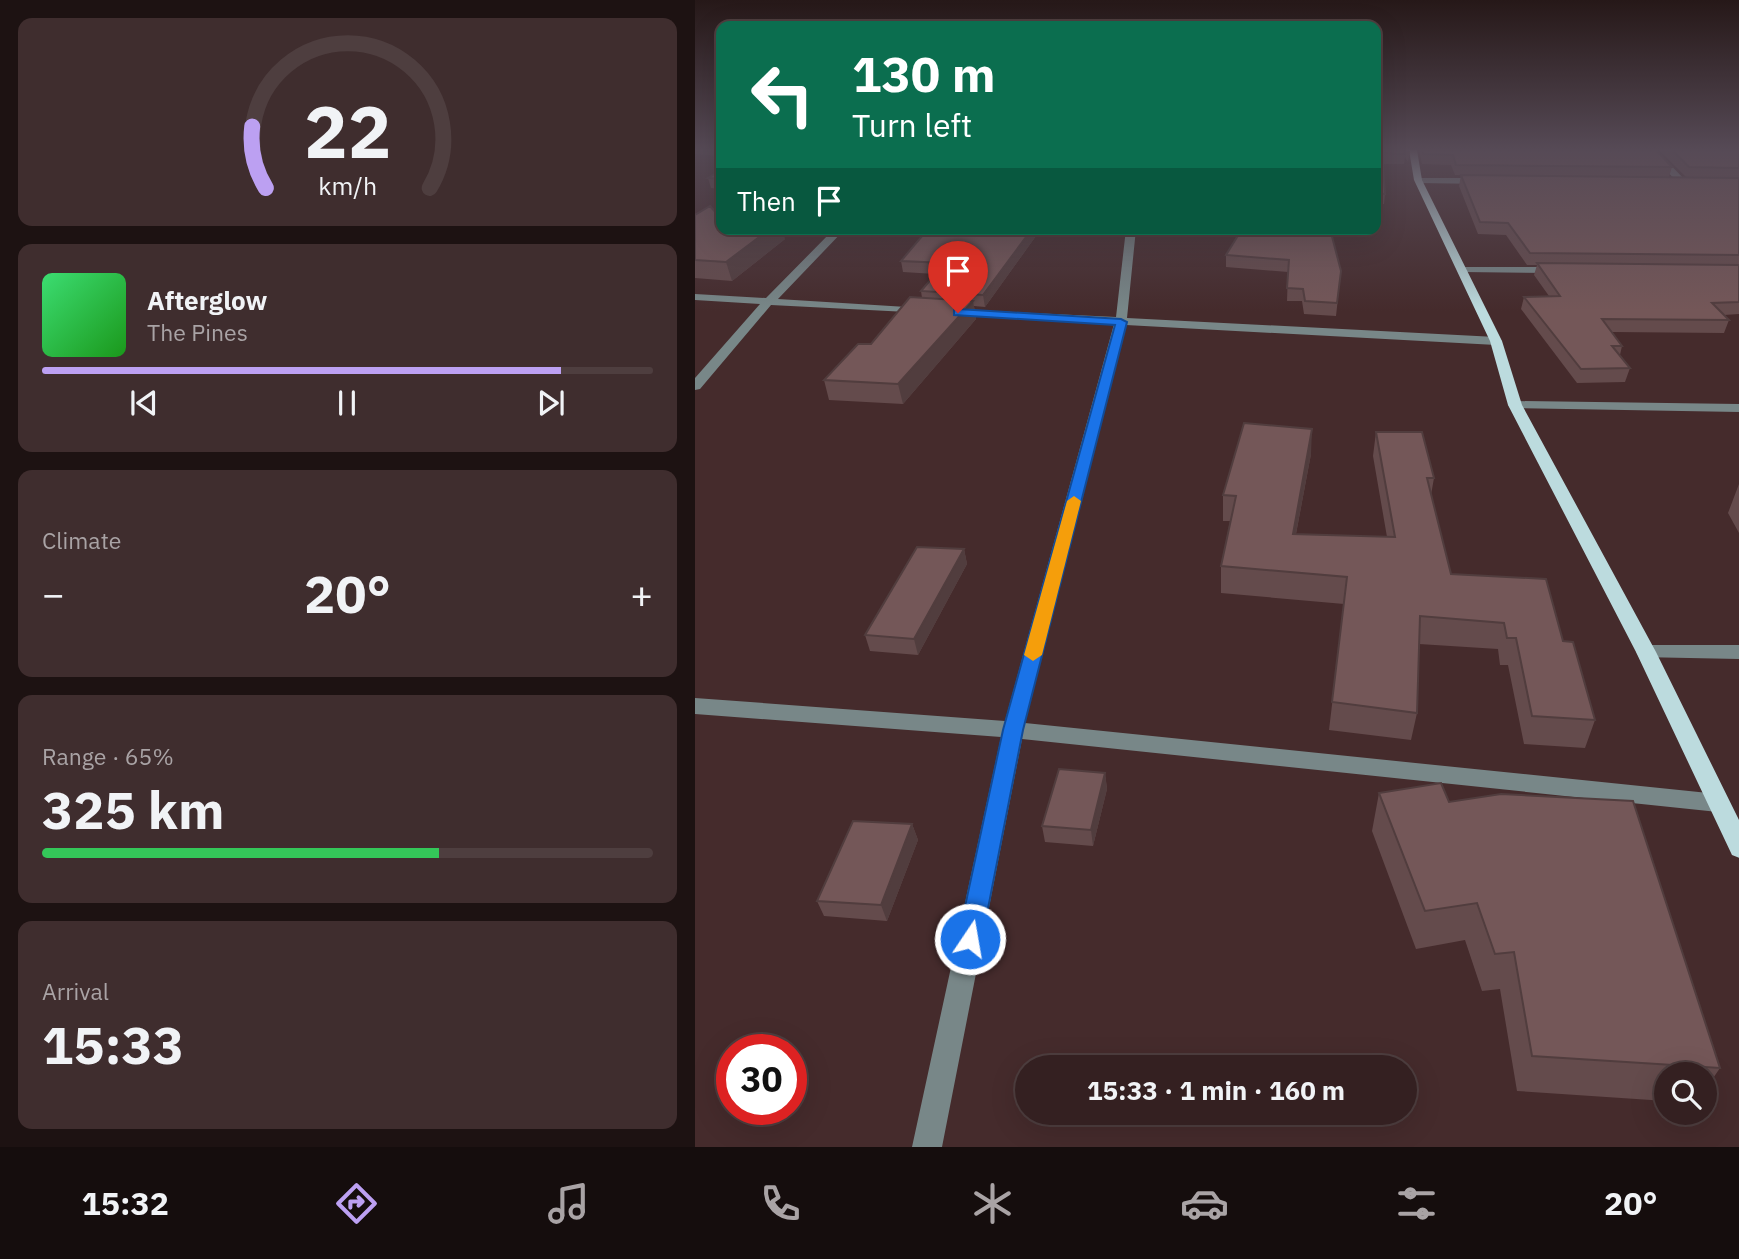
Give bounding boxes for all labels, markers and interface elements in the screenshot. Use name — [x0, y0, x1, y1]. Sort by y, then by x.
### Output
text: 130 m — [852, 42, 996, 105]
icon: left — [737, 49, 828, 140]
text: 22 — [304, 83, 391, 178]
text: Turn left — [852, 104, 972, 146]
text: km/h — [318, 169, 377, 202]
icon: arrive — [810, 182, 848, 220]
text: Then — [737, 184, 796, 218]
pin — [928, 241, 988, 313]
icon: arrive — [939, 252, 977, 290]
text: Afterglow — [147, 283, 267, 317]
text: The Pines — [147, 317, 248, 347]
icon: previous — [125, 384, 163, 422]
icon: pause — [328, 384, 366, 422]
icon: next — [532, 384, 570, 422]
text: Climate — [42, 525, 121, 555]
text: 20° — [304, 560, 391, 627]
text: − — [42, 569, 65, 618]
text: + — [630, 569, 653, 618]
text: Range · 65% — [42, 741, 174, 771]
text: 325 km — [42, 776, 224, 843]
position arrow — [933, 902, 1007, 976]
text: Arrival — [42, 976, 109, 1006]
text: 15:33 — [42, 1011, 184, 1078]
speed limit sign: 30 — [716, 1034, 807, 1125]
map controls — [1654, 1062, 1717, 1125]
button: search — [1654, 1062, 1717, 1125]
text: 15:33 · 1 min · 160 m — [1087, 1073, 1345, 1107]
icon: directions — [332, 1179, 381, 1228]
icon: music — [544, 1179, 593, 1228]
icon: phone — [756, 1179, 805, 1228]
icon: climate — [968, 1179, 1017, 1228]
icon: car — [1180, 1179, 1229, 1228]
icon: filters — [1392, 1179, 1441, 1228]
text: 15:32 — [82, 1182, 169, 1224]
text: 20° — [1604, 1182, 1657, 1224]

